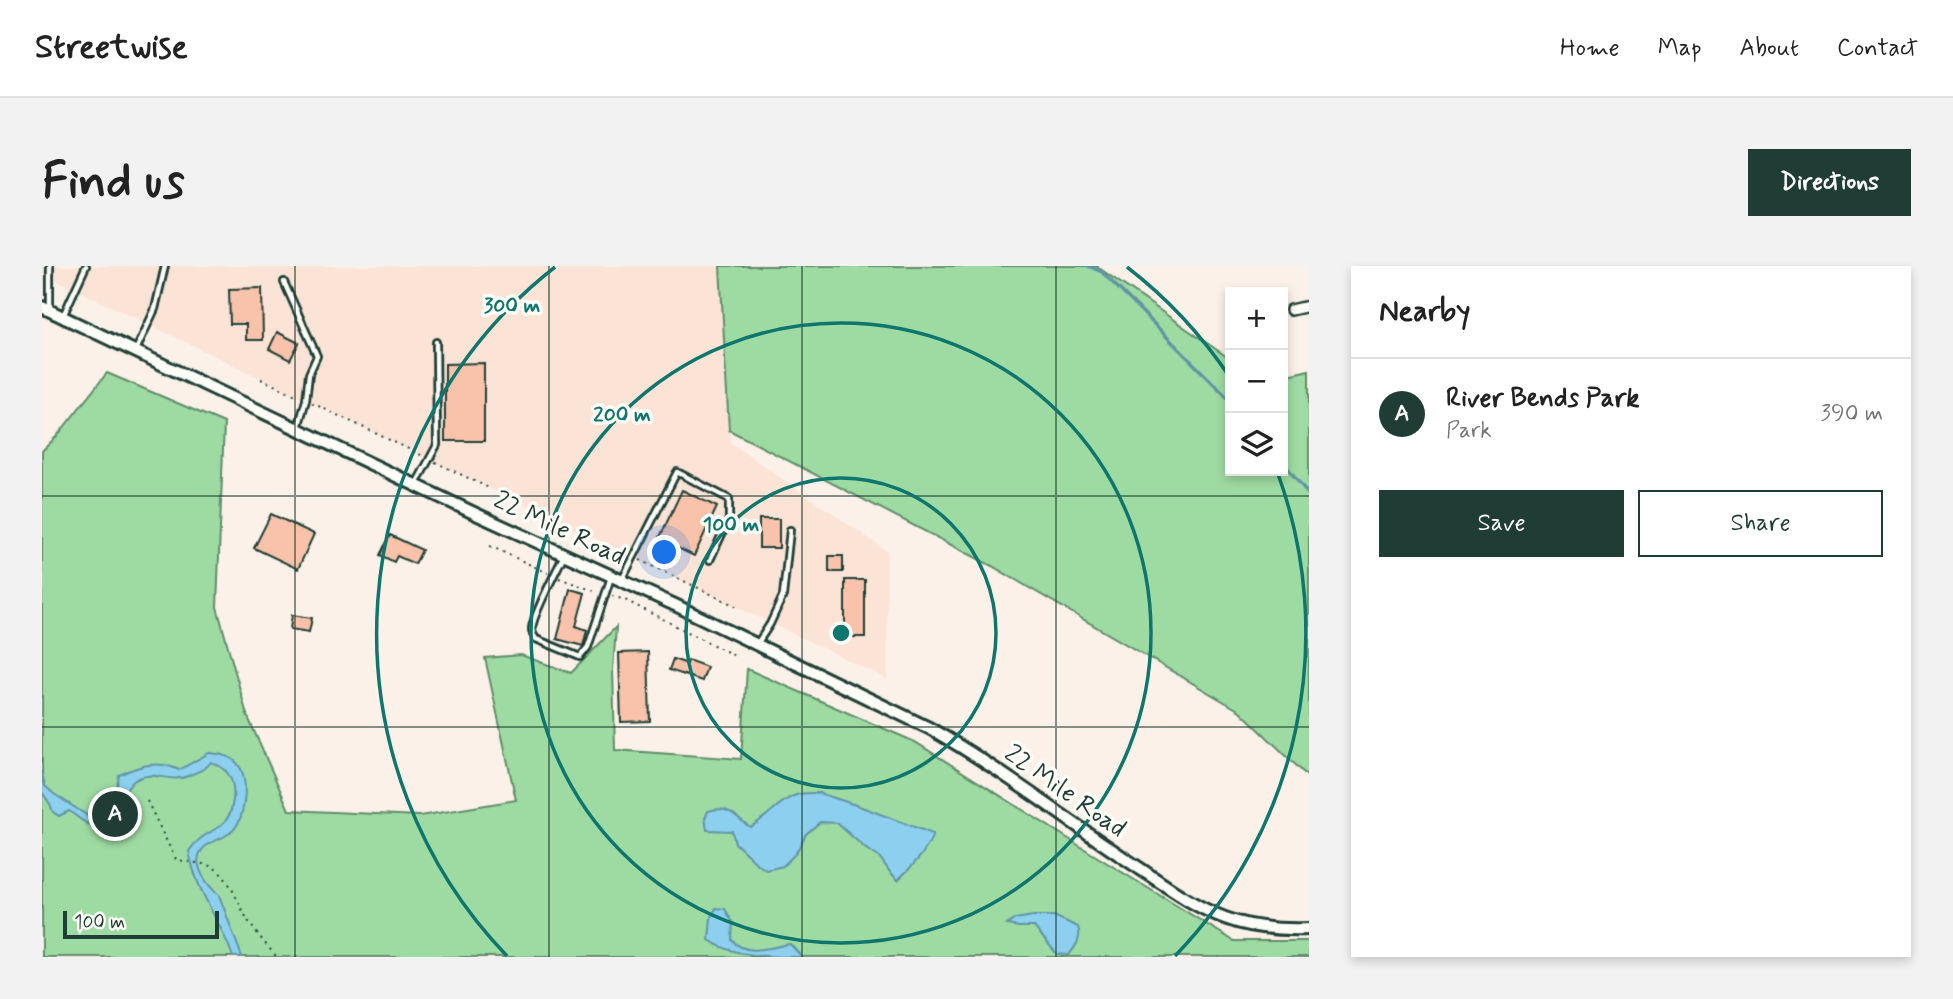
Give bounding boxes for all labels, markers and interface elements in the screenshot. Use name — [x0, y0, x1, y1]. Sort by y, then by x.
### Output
text: Streetwise — [35, 26, 188, 70]
text: Home — [1560, 33, 1620, 64]
text: Map — [1658, 33, 1702, 64]
text: About — [1740, 33, 1799, 64]
text: Contact — [1837, 33, 1918, 64]
button: Directions — [1748, 149, 1911, 216]
text: Find us — [42, 150, 185, 215]
map controls — [1225, 287, 1288, 476]
button: + — [1225, 287, 1288, 350]
text: 300 m — [484, 292, 541, 320]
text: Nearby — [1379, 292, 1470, 331]
button: − — [1225, 350, 1288, 413]
text: River Bends Park — [1446, 382, 1639, 416]
text: A — [1394, 399, 1410, 429]
text: 390 m — [1821, 399, 1883, 429]
text: 200 m — [593, 401, 651, 429]
button: layers — [1225, 413, 1288, 476]
text: Park — [1446, 416, 1492, 446]
street label: 22 Mile Road — [488, 484, 630, 574]
button: Save — [1379, 490, 1624, 557]
button: Share — [1638, 490, 1883, 557]
text: 100 m — [703, 511, 759, 539]
your location — [647, 535, 681, 569]
centre of rings — [829, 621, 853, 645]
street label: 22 Mile Road — [997, 737, 1132, 846]
pin: A — [92, 788, 138, 840]
scale bar — [63, 908, 219, 940]
text: 100 m — [74, 910, 125, 935]

